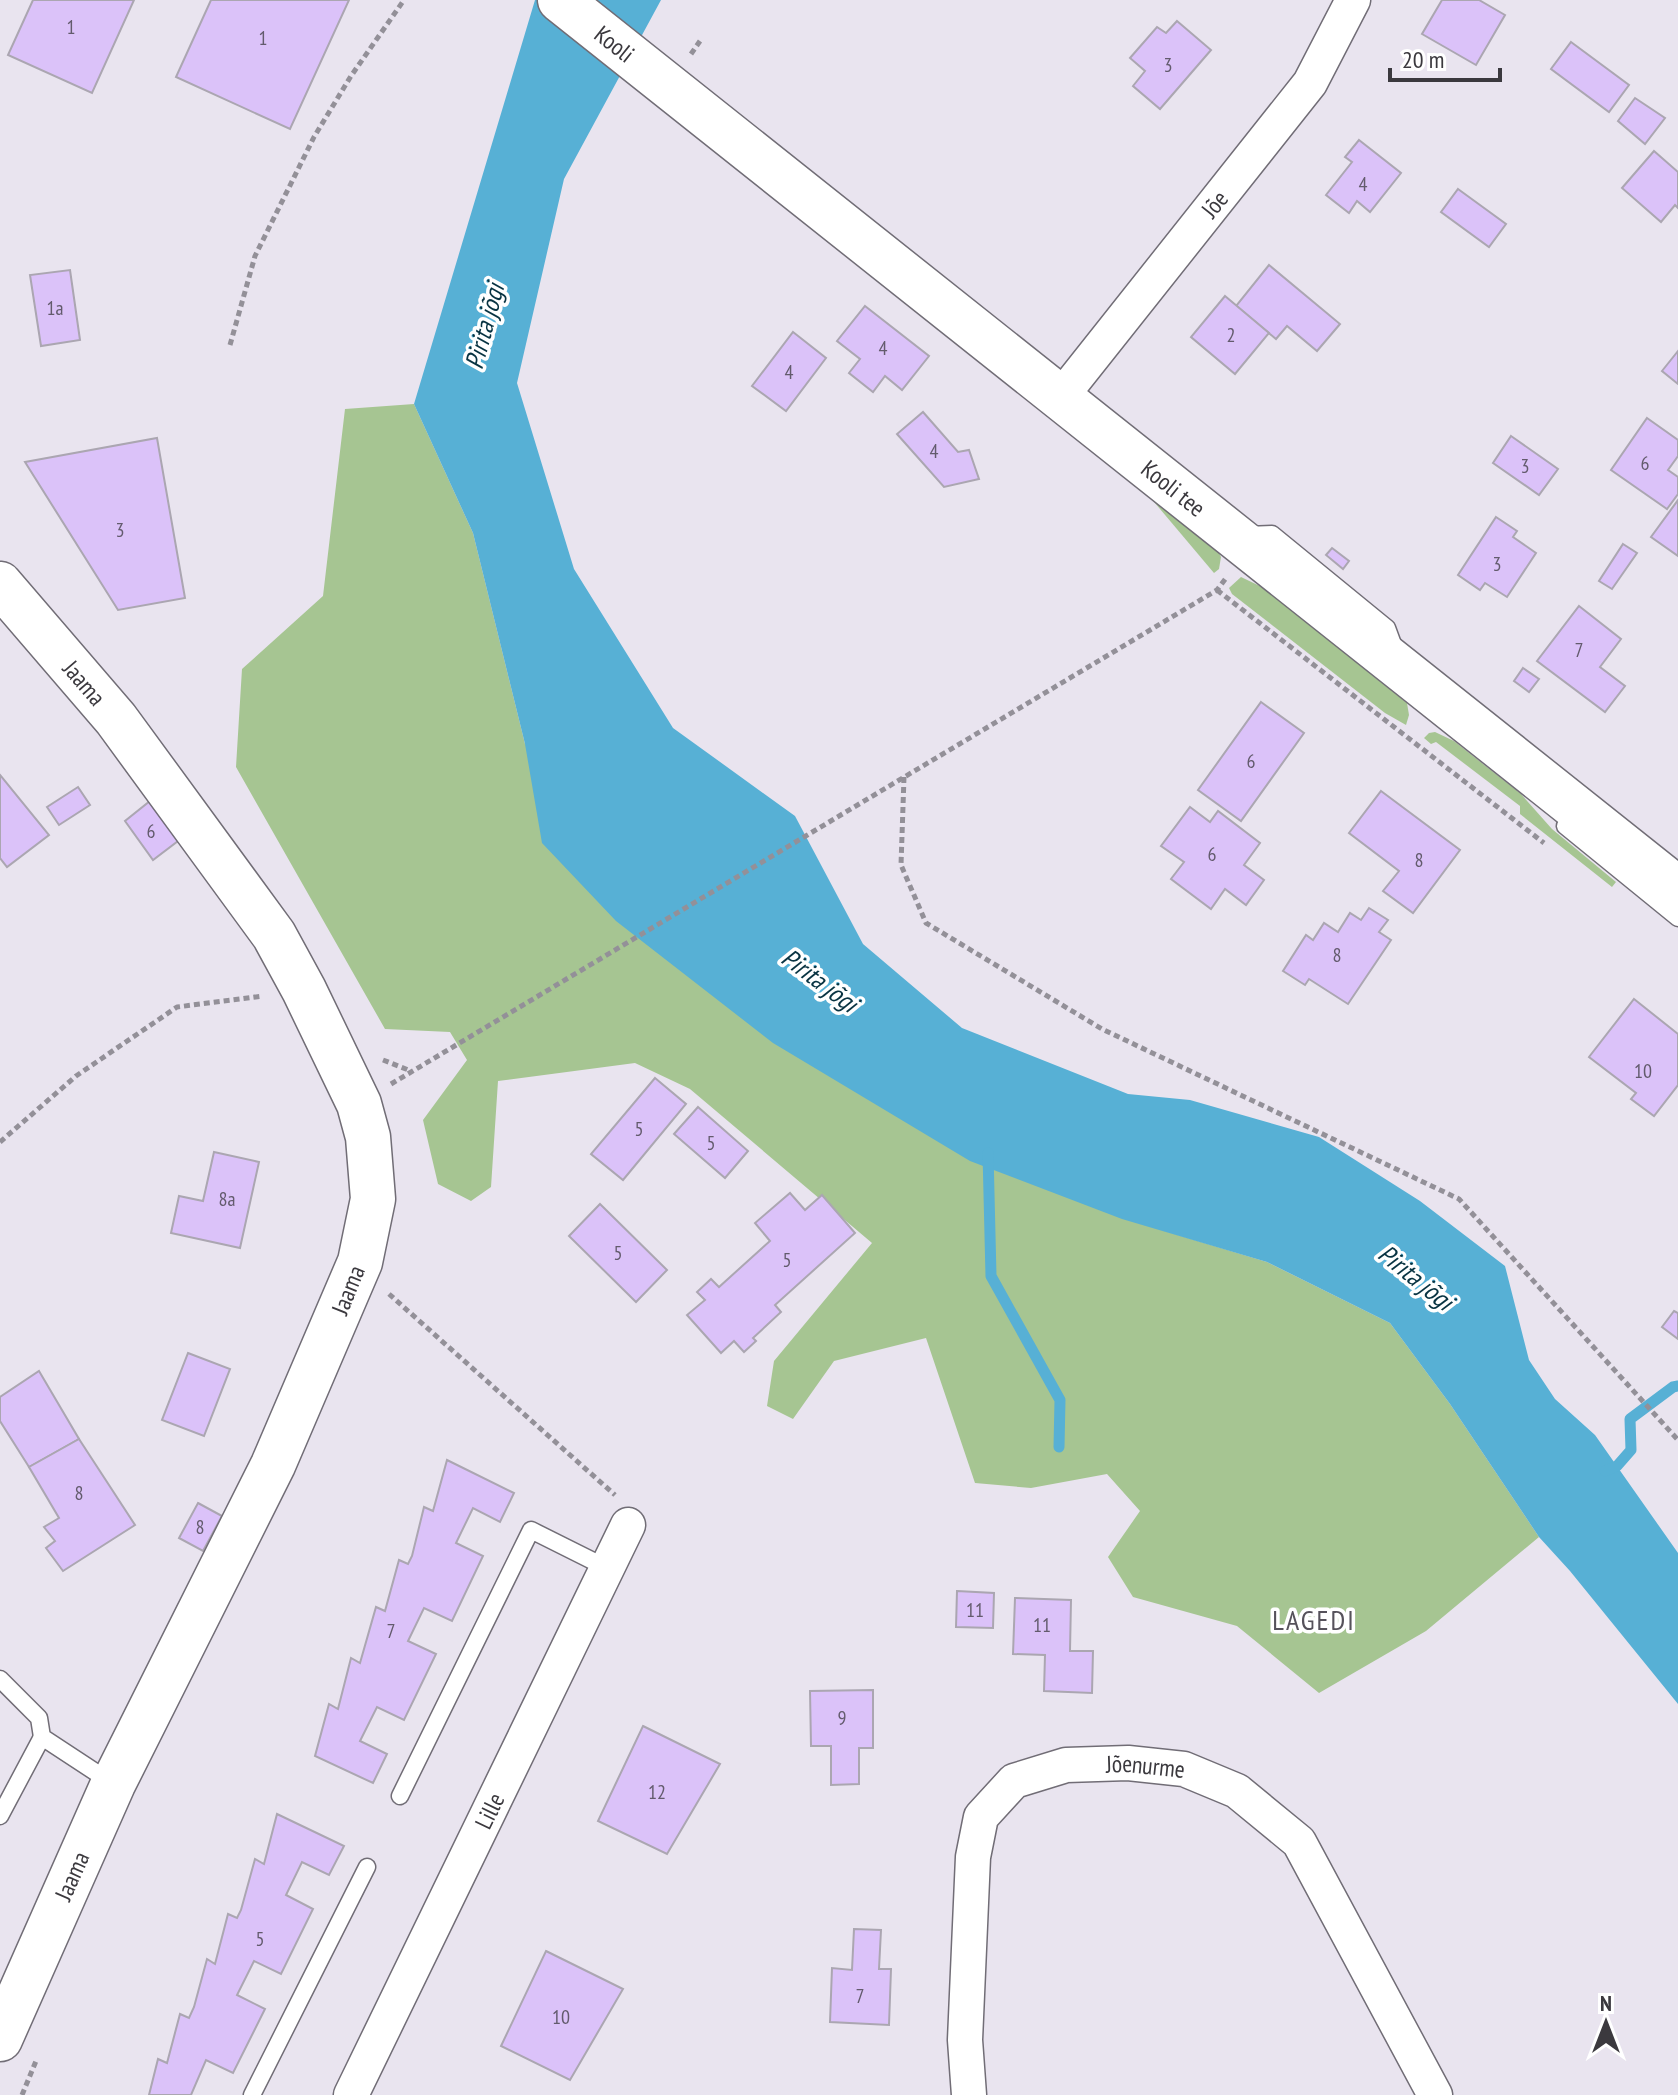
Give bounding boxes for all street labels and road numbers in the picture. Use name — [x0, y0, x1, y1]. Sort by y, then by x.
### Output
street label: Kooli — [589, 18, 641, 69]
street label: Jõe — [1193, 184, 1234, 224]
street label: Kooli tee — [1135, 453, 1212, 523]
street label: Jaama — [56, 653, 113, 712]
street label: Jaama — [324, 1261, 372, 1320]
street label: Jõenurme — [1105, 1747, 1187, 1785]
street label: Lille — [467, 1788, 511, 1834]
street label: Jaama — [47, 1847, 96, 1906]

